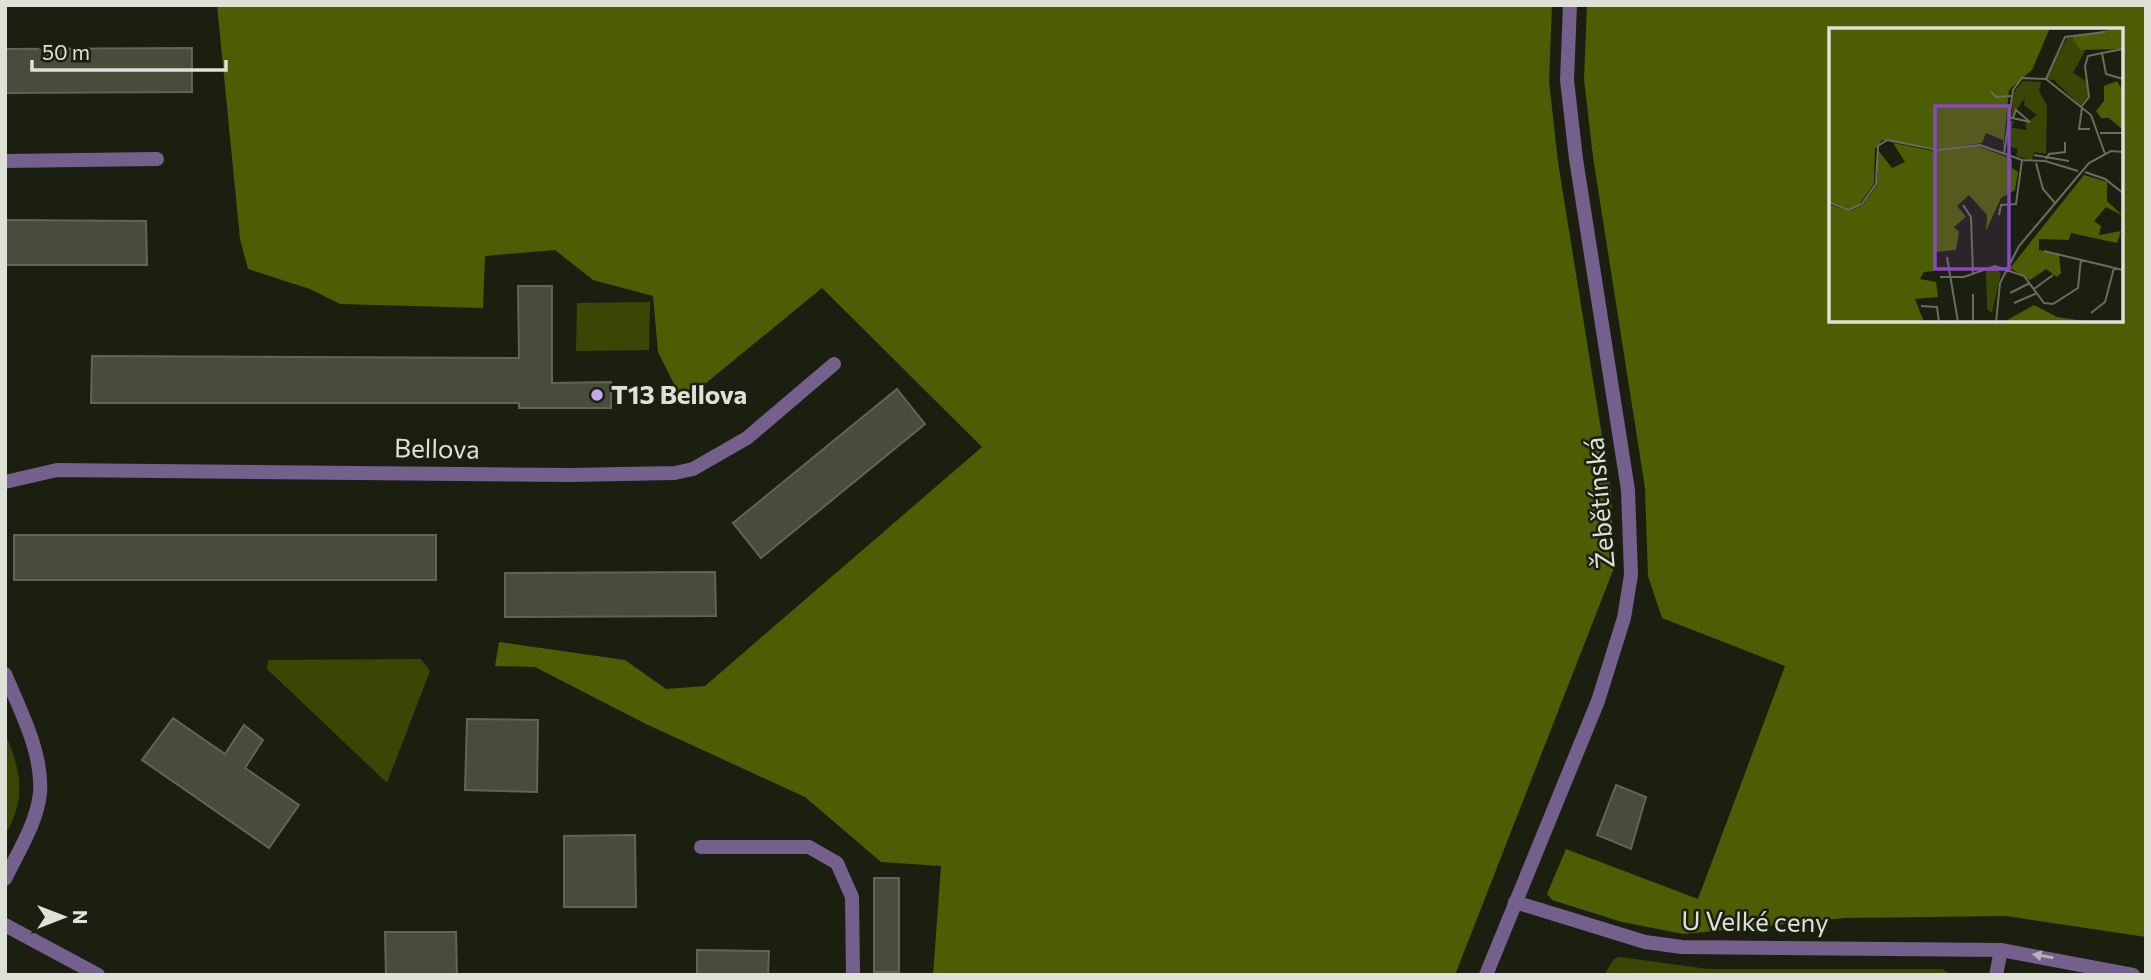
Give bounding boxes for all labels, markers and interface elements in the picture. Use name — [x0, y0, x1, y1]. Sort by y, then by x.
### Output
scale bar — [32, 28, 226, 72]
inset map — [1829, 28, 2123, 322]
text: 50 m — [42, 39, 90, 64]
place label: T13 Bellova — [611, 378, 747, 409]
marker: T13 Bellova — [589, 387, 605, 403]
street label: Bellova — [394, 431, 480, 464]
street label: Žebětínská — [1577, 436, 1620, 570]
north arrow — [28, 882, 98, 952]
street label: U Velké ceny — [1681, 904, 1829, 937]
text: N — [69, 910, 92, 924]
one-way arrow — [2032, 950, 2054, 961]

